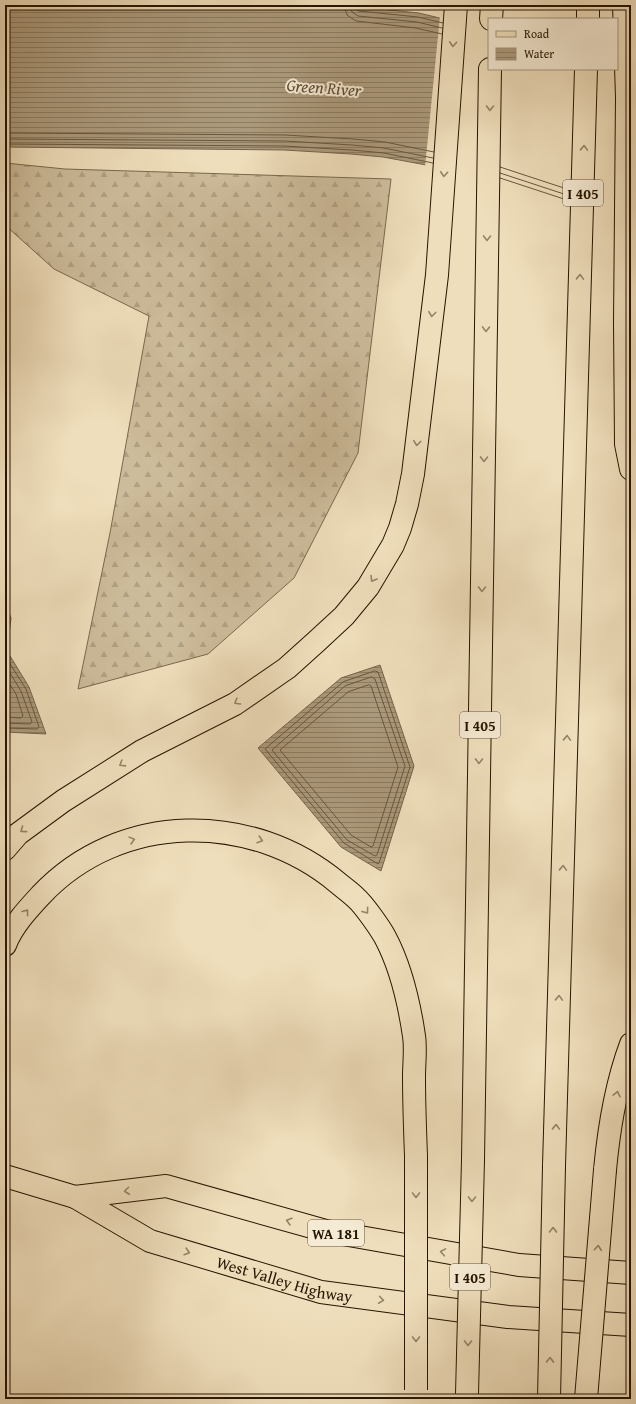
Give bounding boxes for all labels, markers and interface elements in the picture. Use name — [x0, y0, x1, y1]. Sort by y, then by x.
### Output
legend — [488, 18, 618, 70]
text: Road — [524, 25, 550, 42]
one-way arrow — [448, 41, 457, 47]
text: Water — [524, 45, 554, 62]
water label: Green River — [286, 72, 363, 102]
one-way arrow — [486, 105, 494, 111]
one-way arrow — [580, 145, 588, 151]
one-way arrow — [439, 171, 448, 177]
road number: I 405 — [563, 180, 603, 206]
one-way arrow — [483, 235, 492, 241]
one-way arrow — [576, 274, 584, 280]
one-way arrow — [428, 311, 437, 317]
one-way arrow — [482, 326, 490, 332]
one-way arrow — [412, 440, 421, 446]
one-way arrow — [480, 456, 488, 462]
one-way arrow — [370, 575, 377, 582]
one-way arrow — [478, 586, 486, 592]
one-way arrow — [234, 698, 241, 705]
road number: I 405 — [460, 712, 500, 738]
one-way arrow — [563, 735, 571, 741]
one-way arrow — [475, 758, 483, 764]
one-way arrow — [119, 759, 126, 766]
one-way arrow — [20, 825, 27, 832]
one-way arrow — [256, 835, 263, 844]
one-way arrow — [128, 836, 135, 845]
one-way arrow — [559, 865, 567, 871]
one-way arrow — [361, 906, 368, 913]
one-way arrow — [21, 909, 29, 916]
one-way arrow — [555, 995, 564, 1001]
one-way arrow — [613, 1091, 621, 1097]
one-way arrow — [551, 1124, 560, 1130]
one-way arrow — [124, 1186, 130, 1195]
one-way arrow — [412, 1192, 420, 1198]
one-way arrow — [468, 1196, 476, 1202]
one-way arrow — [285, 1217, 292, 1226]
road number: WA 181 — [308, 1220, 364, 1246]
one-way arrow — [549, 1227, 557, 1233]
one-way arrow — [594, 1245, 603, 1252]
one-way arrow — [183, 1247, 190, 1256]
one-way arrow — [440, 1248, 446, 1257]
street label: West Valley Highway — [214, 1250, 354, 1308]
road number: I 405 — [450, 1264, 490, 1290]
one-way arrow — [378, 1295, 384, 1304]
one-way arrow — [412, 1336, 420, 1342]
one-way arrow — [464, 1340, 473, 1346]
one-way arrow — [546, 1357, 554, 1363]

